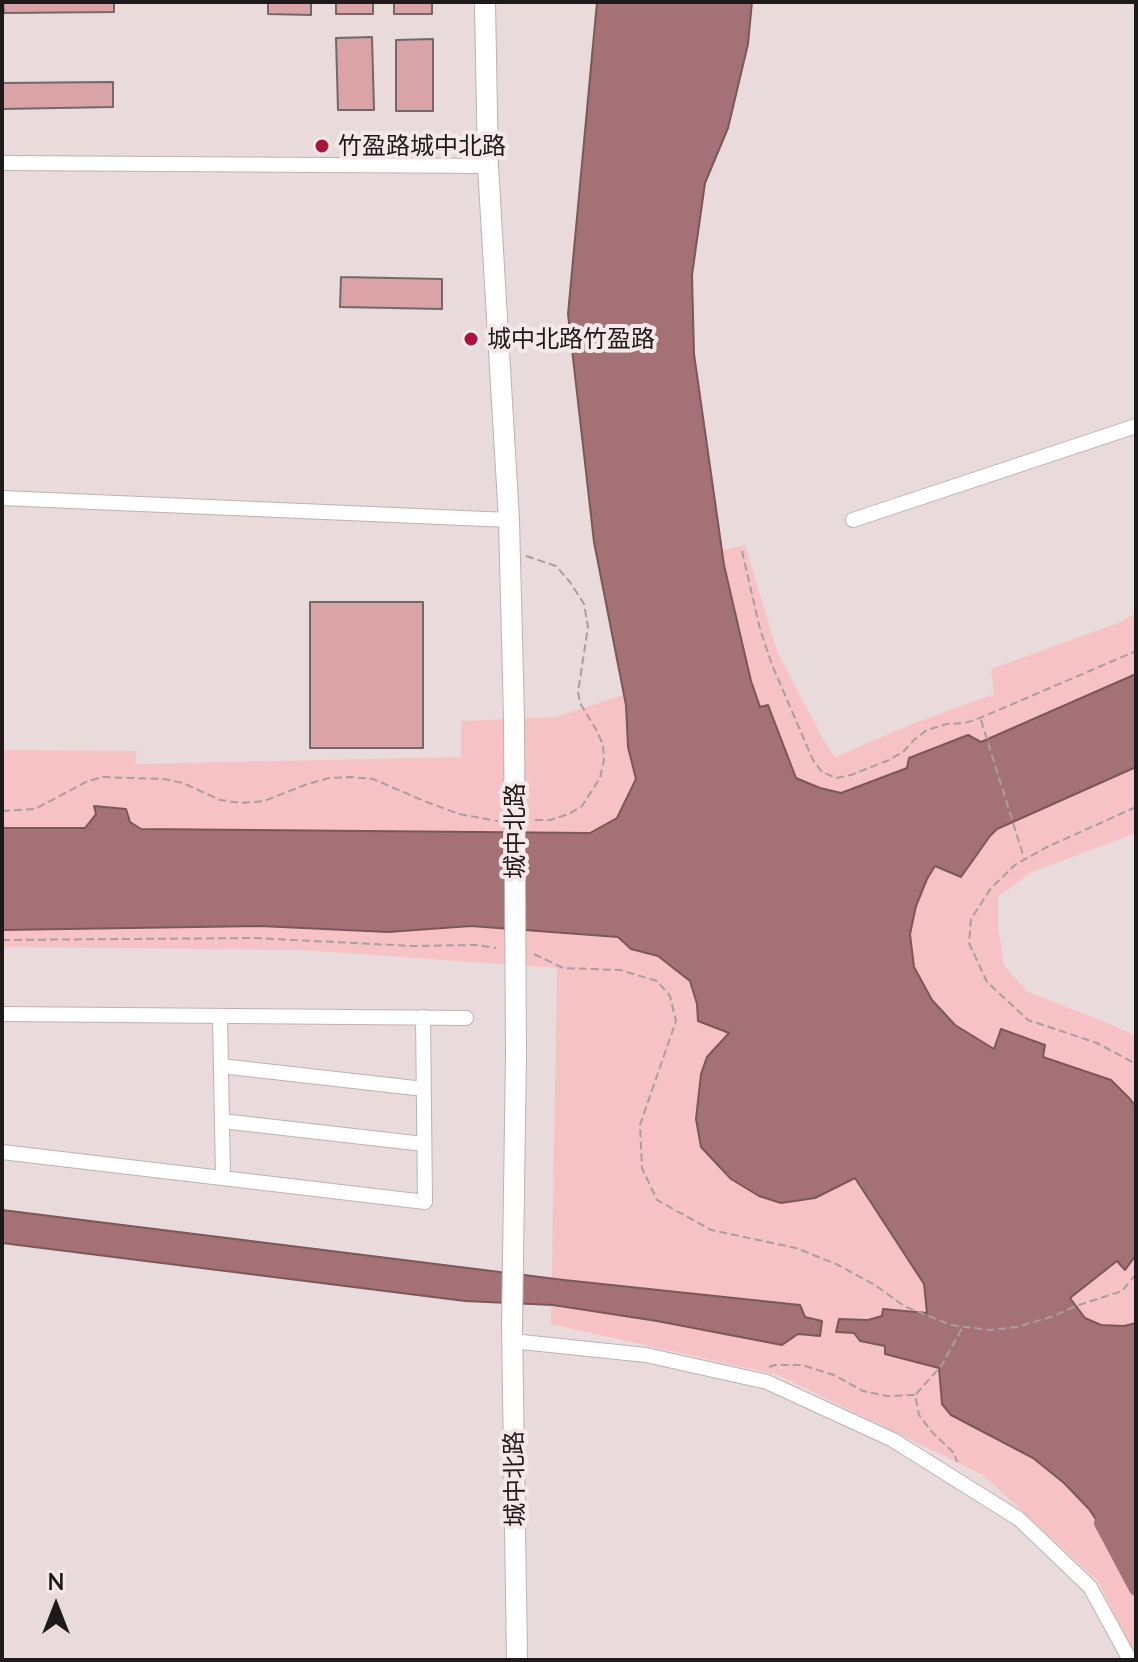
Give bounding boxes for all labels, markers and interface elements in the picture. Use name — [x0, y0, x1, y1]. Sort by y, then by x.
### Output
place label: 竹盈路城中北路 — [338, 132, 506, 160]
marker: 竹盈路城中北路 — [313, 137, 331, 155]
place label: 城中北路竹盈路 — [487, 325, 655, 353]
marker: 城中北路竹盈路 — [462, 330, 480, 348]
street label: 城中北路 — [501, 783, 529, 879]
street label: 城中北路 — [500, 1431, 530, 1527]
north arrow — [16, 1566, 96, 1646]
text: N — [48, 1568, 64, 1595]

